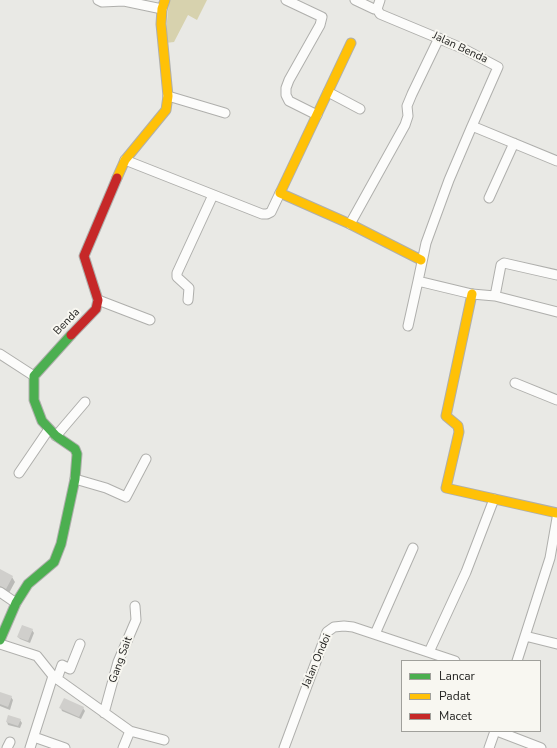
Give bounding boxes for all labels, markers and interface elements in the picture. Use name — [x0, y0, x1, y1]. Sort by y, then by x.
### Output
street label: Jalan Benda — [430, 29, 490, 67]
street label: Benda — [51, 306, 83, 338]
street label: Jalan Ondoi — [300, 632, 334, 690]
street label: Gang Sait — [107, 635, 135, 685]
legend — [401, 660, 541, 732]
text: Lancar — [439, 668, 475, 684]
text: Padat — [439, 688, 470, 704]
text: Macet — [439, 708, 472, 724]

